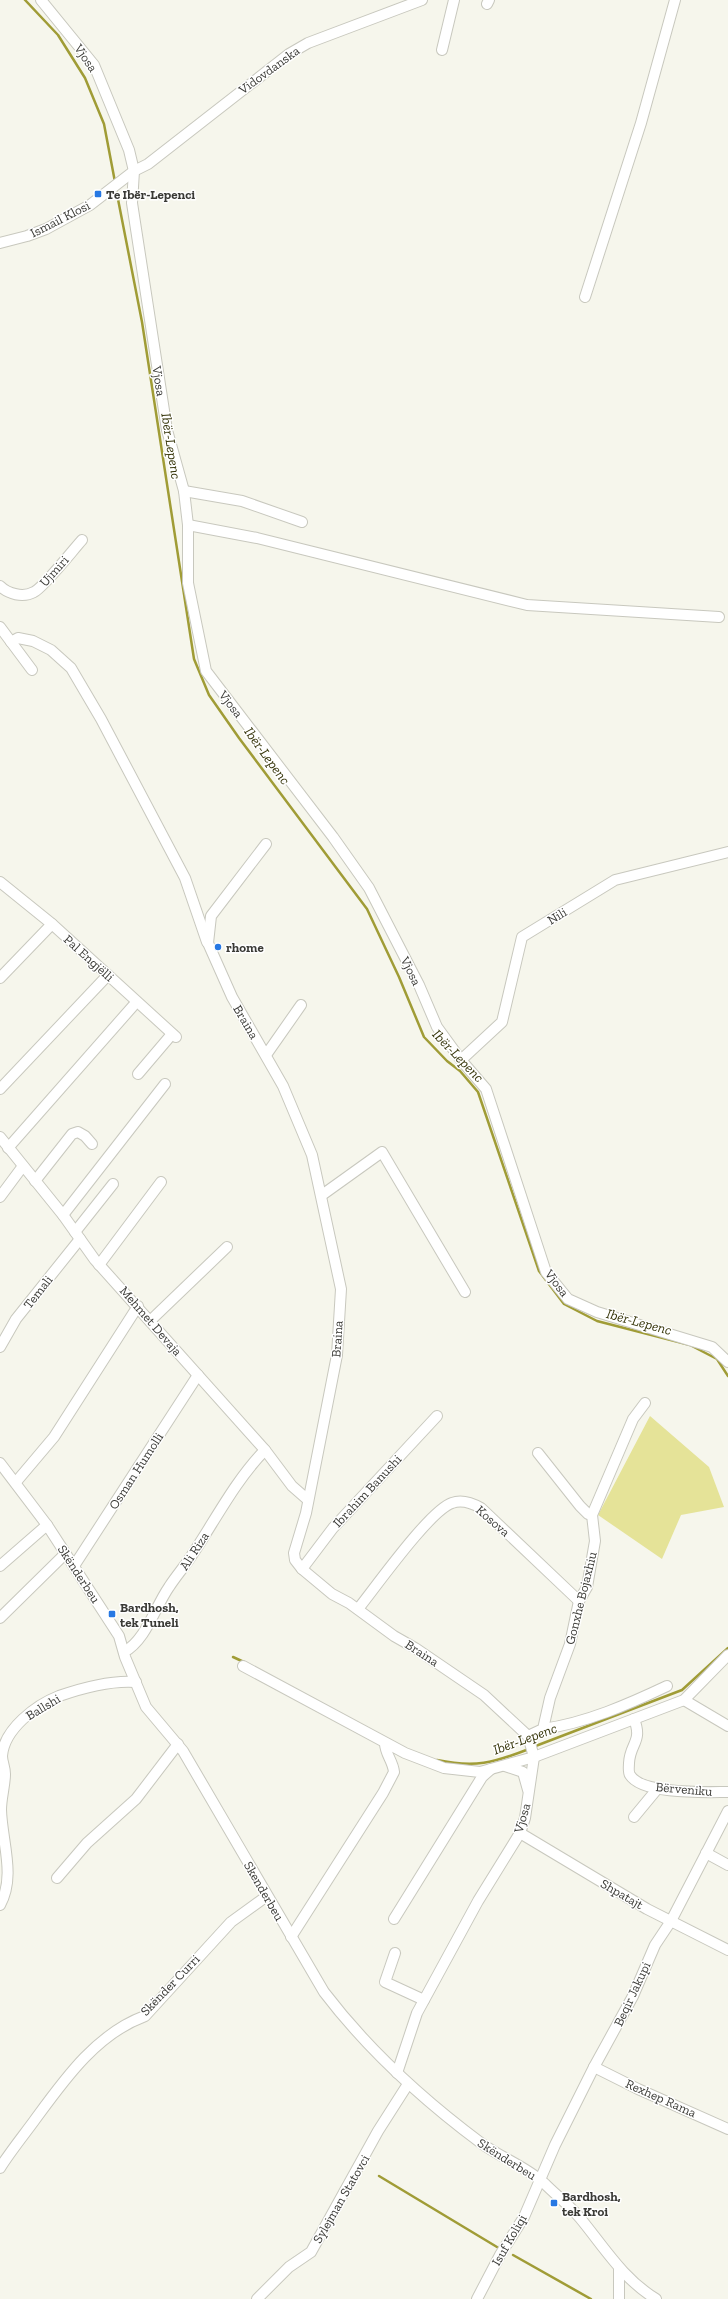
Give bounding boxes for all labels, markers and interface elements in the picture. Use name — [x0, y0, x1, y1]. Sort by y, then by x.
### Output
street label: Vjosa — [70, 40, 101, 76]
street label: Vidovdanska — [235, 43, 303, 98]
place label: Te Ibër-Lepenci — [106, 187, 195, 202]
marker: Te Ibër-Lepenci — [93, 189, 103, 199]
street label: Ismail Klosi — [28, 197, 93, 240]
street label: Vjosa — [148, 364, 169, 398]
water label: Ibër-Lepenc — [157, 412, 185, 480]
street label: Ujmiri — [36, 552, 73, 590]
street label: Vjosa — [214, 687, 247, 722]
water label: Ibër-Lepenc — [240, 724, 294, 788]
street label: Nili — [545, 904, 570, 928]
street label: Pal Engjëlli — [60, 932, 117, 985]
place label: rhome — [226, 940, 264, 955]
marker: rhome — [213, 942, 223, 952]
street label: Vjosa — [396, 953, 425, 989]
street label: Braina — [230, 1002, 262, 1042]
water label: Ibër-Lepenc — [429, 1026, 487, 1086]
street label: Vjosa — [541, 1266, 572, 1301]
street label: Temali — [20, 1272, 56, 1312]
street label: Mehmet Devaja — [116, 1283, 186, 1360]
water label: Ibër-Lepenc — [605, 1305, 673, 1339]
street label: Braina — [328, 1319, 346, 1358]
street label: Osman Humolli — [106, 1430, 167, 1512]
street label: Ibrahim Banushi — [330, 1451, 405, 1530]
street label: Kosova — [473, 1502, 513, 1540]
street label: Ali Riza — [176, 1529, 212, 1573]
street label: Skënderbeu — [55, 1542, 104, 1606]
street label: Gonxhe Bojaxhiu — [562, 1549, 601, 1646]
place label: Bardhosh, tek Tuneli — [120, 1600, 179, 1630]
marker: Bardhosh, tek Tuneli — [107, 1609, 117, 1619]
street label: Braina — [402, 1637, 442, 1670]
street label: Ballshi — [23, 1691, 63, 1723]
water label: Ibër-Lepenc — [491, 1720, 559, 1758]
street label: Bërveniku — [655, 1779, 714, 1799]
street label: Vjosa — [510, 1801, 535, 1836]
street label: Skenderbeu — [241, 1859, 287, 1924]
street label: Shpatajt — [597, 1876, 646, 1913]
street label: Skënder Curri — [137, 1951, 203, 2019]
street label: Beqir Jakupi — [611, 1959, 654, 2029]
street label: Rexhep Rama — [623, 2076, 699, 2121]
street label: Skënderbeu — [475, 2135, 540, 2183]
street label: Sylejman Statovci — [310, 2152, 373, 2246]
place label: Bardhosh, tek Kroi — [562, 2189, 621, 2219]
marker: Bardhosh, tek Kroi — [549, 2198, 559, 2208]
street label: Isuf Koliqi — [488, 2211, 530, 2268]

